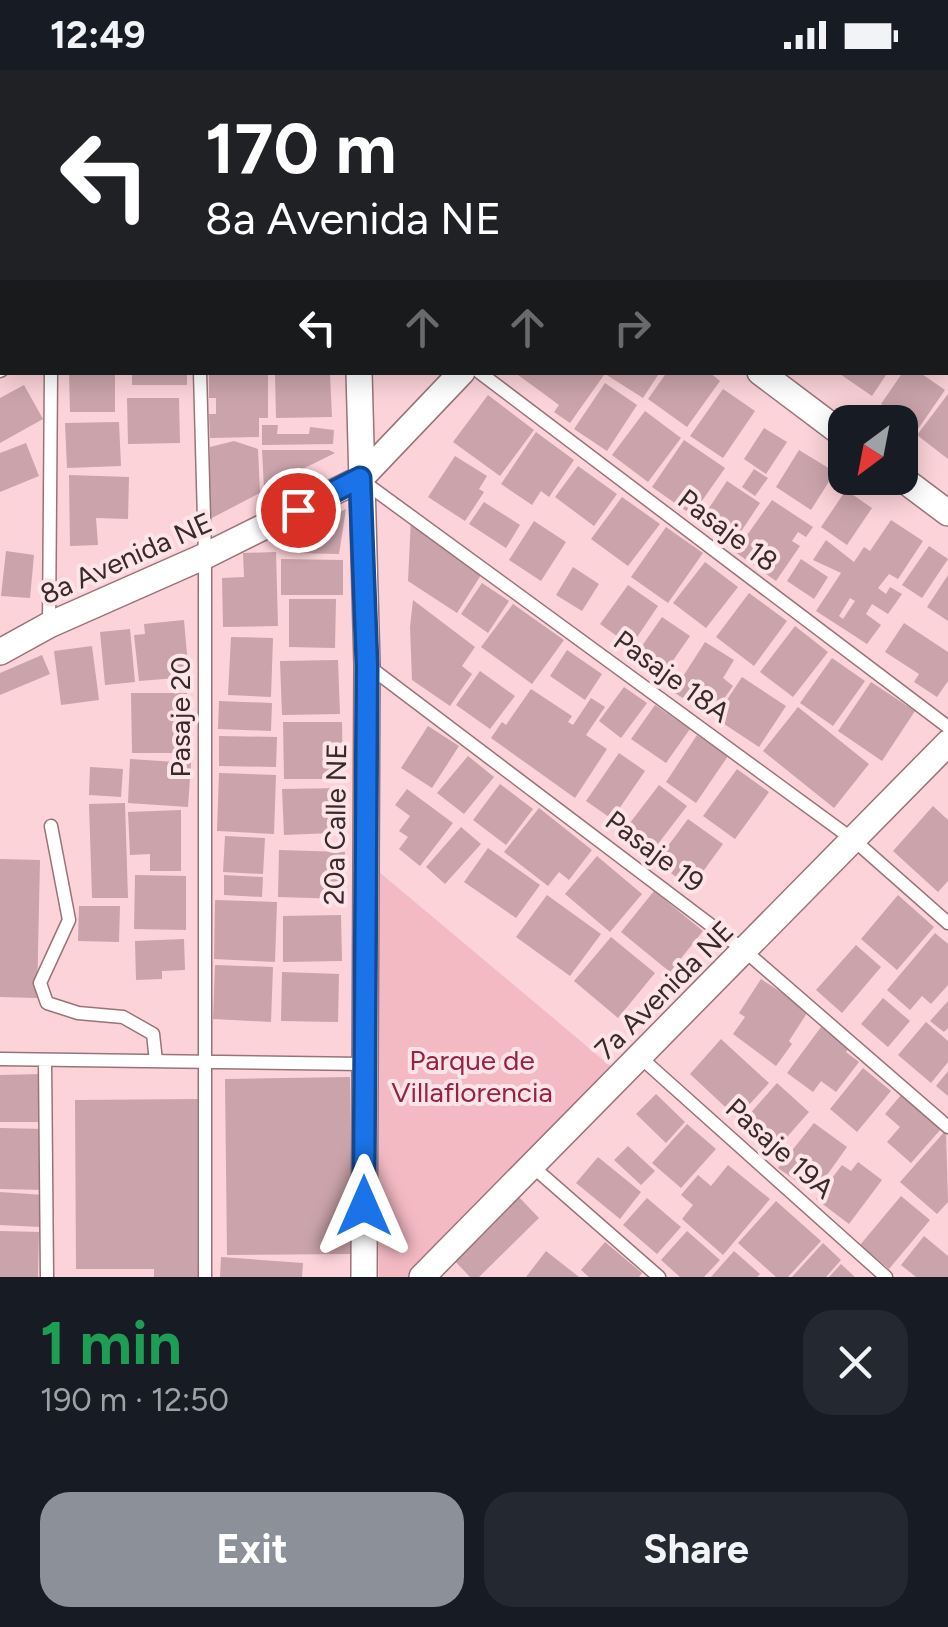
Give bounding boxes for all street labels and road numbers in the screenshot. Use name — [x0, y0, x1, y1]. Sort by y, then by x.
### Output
street label: Pasaje 18 — [671, 482, 785, 578]
street label: 8a Avenida NE — [35, 505, 217, 611]
street label: Pasaje 18A — [607, 623, 737, 729]
street label: Pasaje 20 — [163, 657, 197, 777]
street label: 20a Calle NE — [317, 743, 353, 905]
street label: Pasaje 19 — [599, 803, 711, 899]
street label: 7a Avenida NE — [588, 914, 740, 1066]
street label: Pasaje 19A — [719, 1091, 841, 1205]

